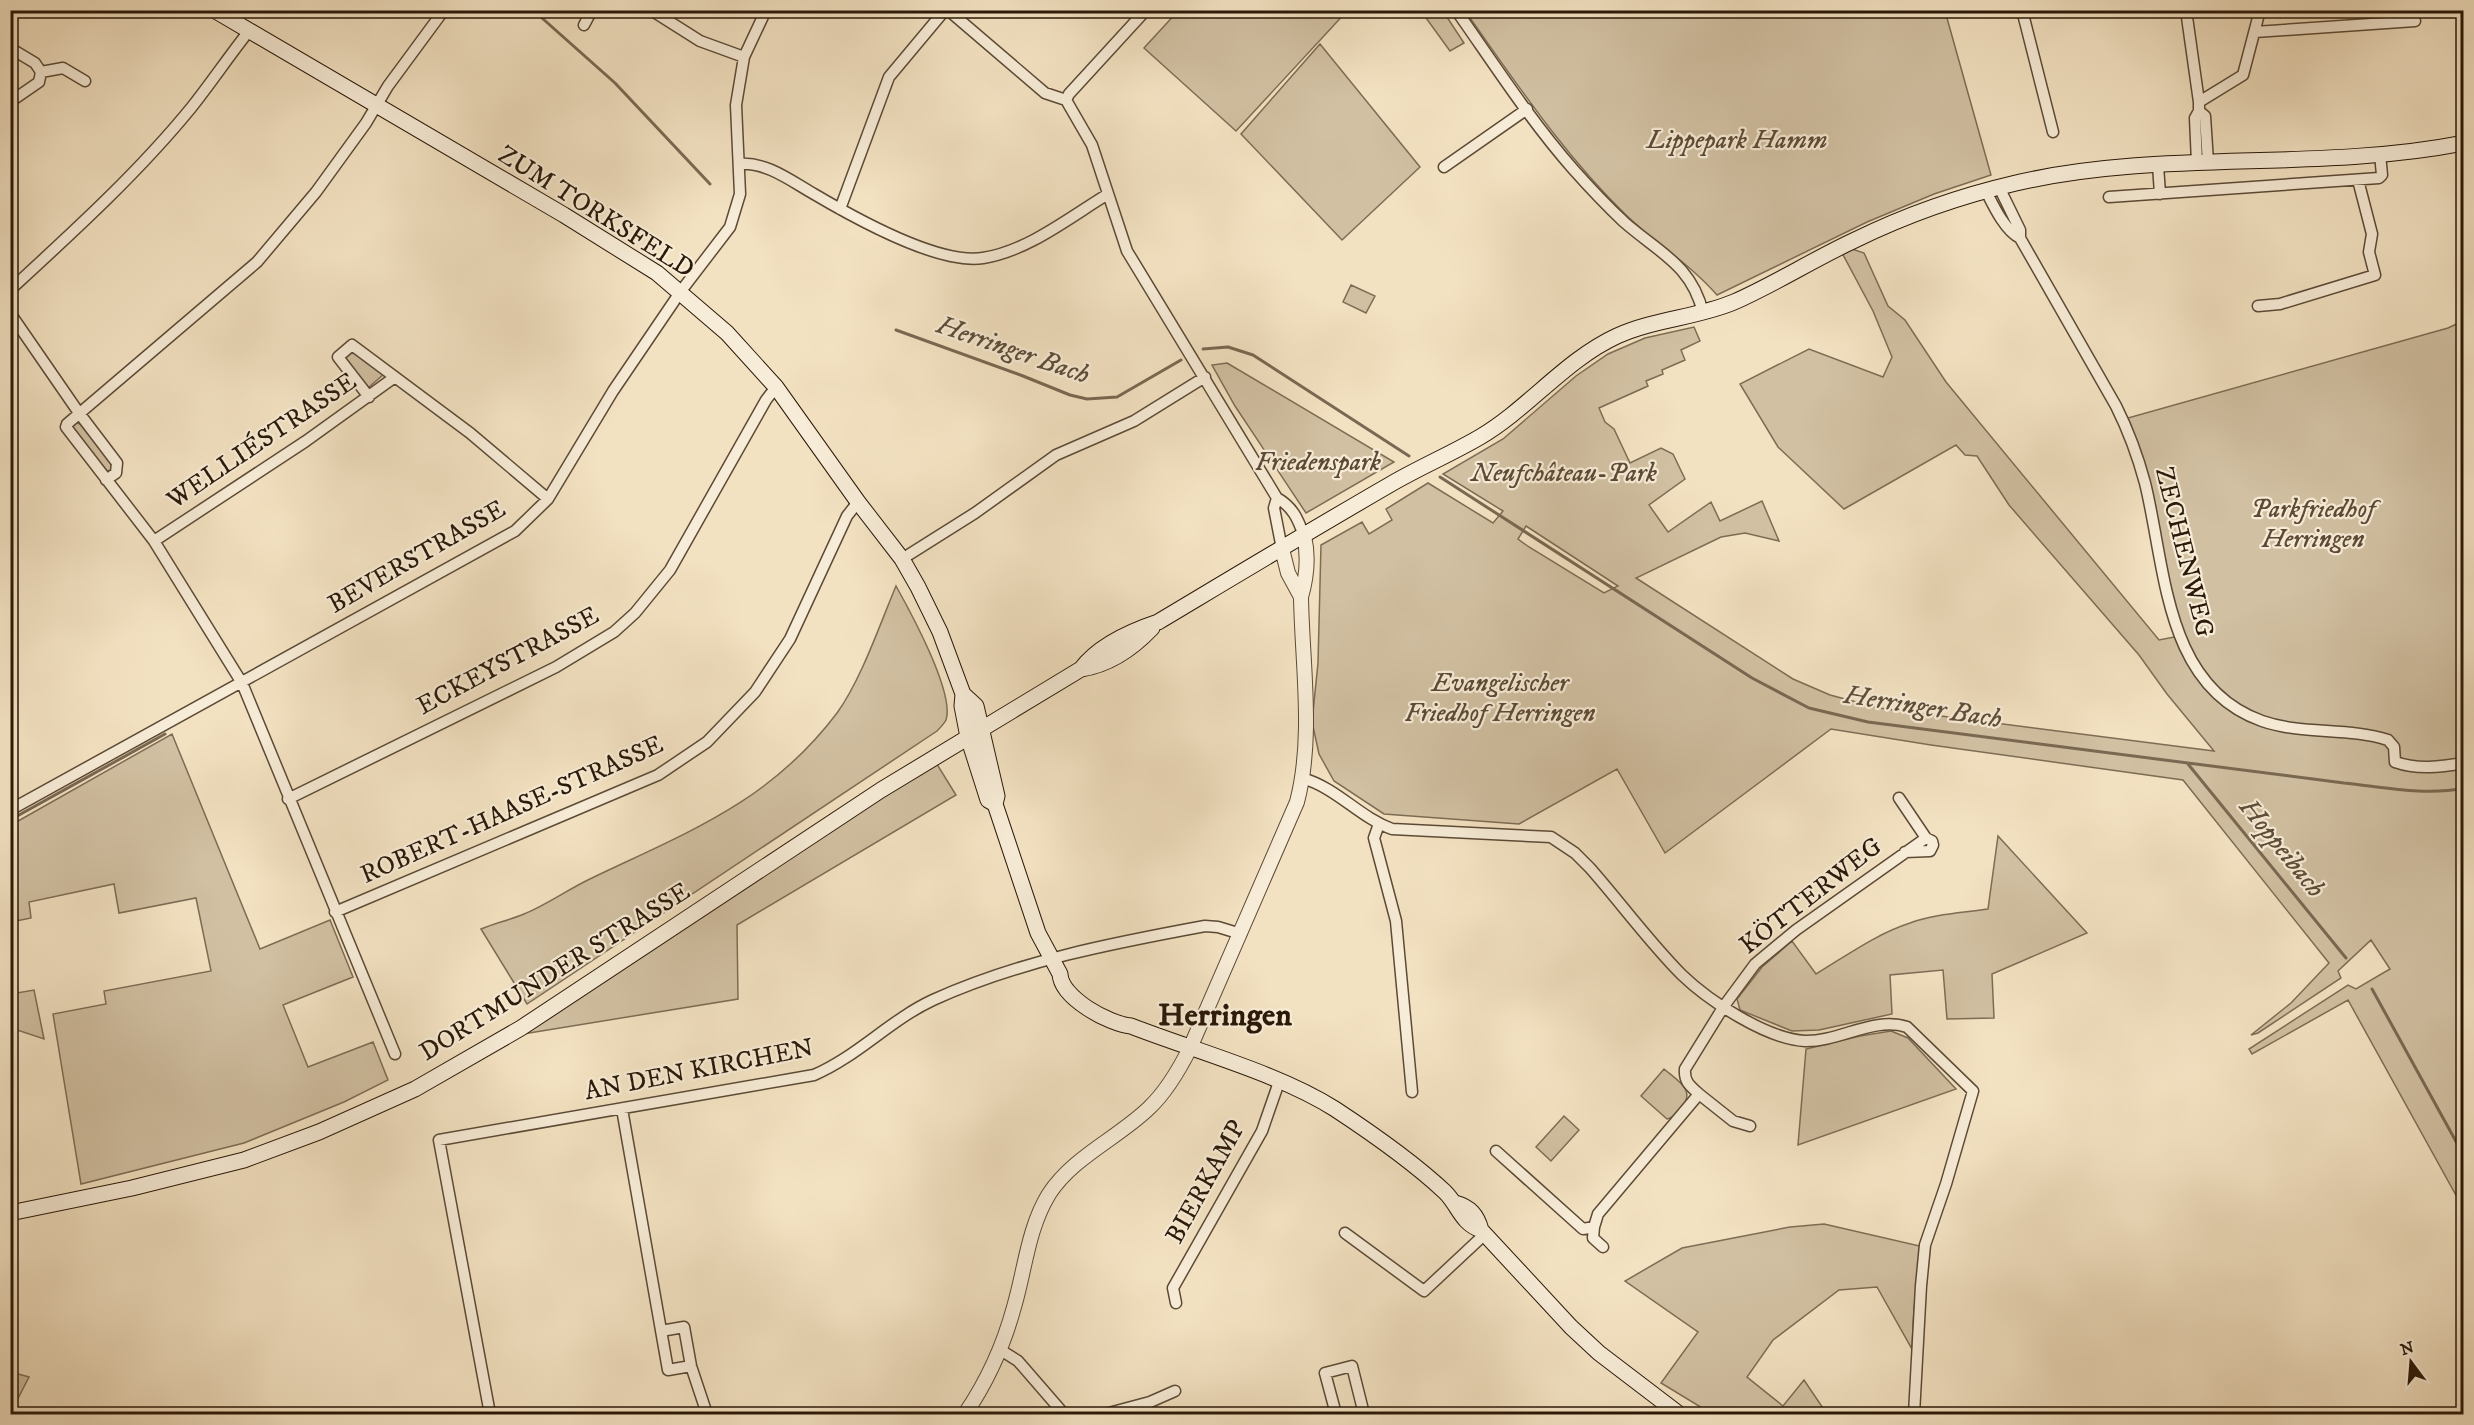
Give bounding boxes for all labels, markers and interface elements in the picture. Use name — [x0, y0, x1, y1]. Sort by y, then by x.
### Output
park label: Lippepark Hamm — [1645, 124, 1827, 157]
street label: ZUM TORKSFELD — [492, 138, 700, 286]
water label: Herringer Bach — [931, 308, 1094, 392]
street label: WELLIÉSTRASSE — [160, 365, 363, 517]
park label: Friedenspark — [1255, 446, 1381, 479]
park label: Neufchâteau-Park — [1469, 457, 1657, 490]
street label: ZECHENWEG — [2147, 463, 2221, 641]
street label: BEVERSTRASSE — [322, 493, 512, 621]
park label: Parkfriedhof Herringen — [2251, 493, 2382, 556]
street label: ECKEYSTRASSE — [411, 599, 605, 723]
park label: Evangelischer Friedhof Herringen — [1404, 667, 1596, 730]
water label: Herringer Bach — [1840, 678, 2005, 736]
street label: ROBERT-HAASE-STRASSE — [355, 728, 669, 892]
water label: Hoppeibach — [2231, 791, 2332, 905]
street label: KÖTTERWEG — [1733, 830, 1889, 962]
street label: DORTMUNDER STRASSE — [414, 875, 696, 1069]
district label: Herringen — [1158, 996, 1292, 1036]
street label: AN DEN KIRCHEN — [582, 1032, 816, 1108]
street label: BIERKAMP — [1158, 1114, 1254, 1250]
north arrow — [2381, 1332, 2441, 1392]
text: N — [2398, 1337, 2416, 1360]

